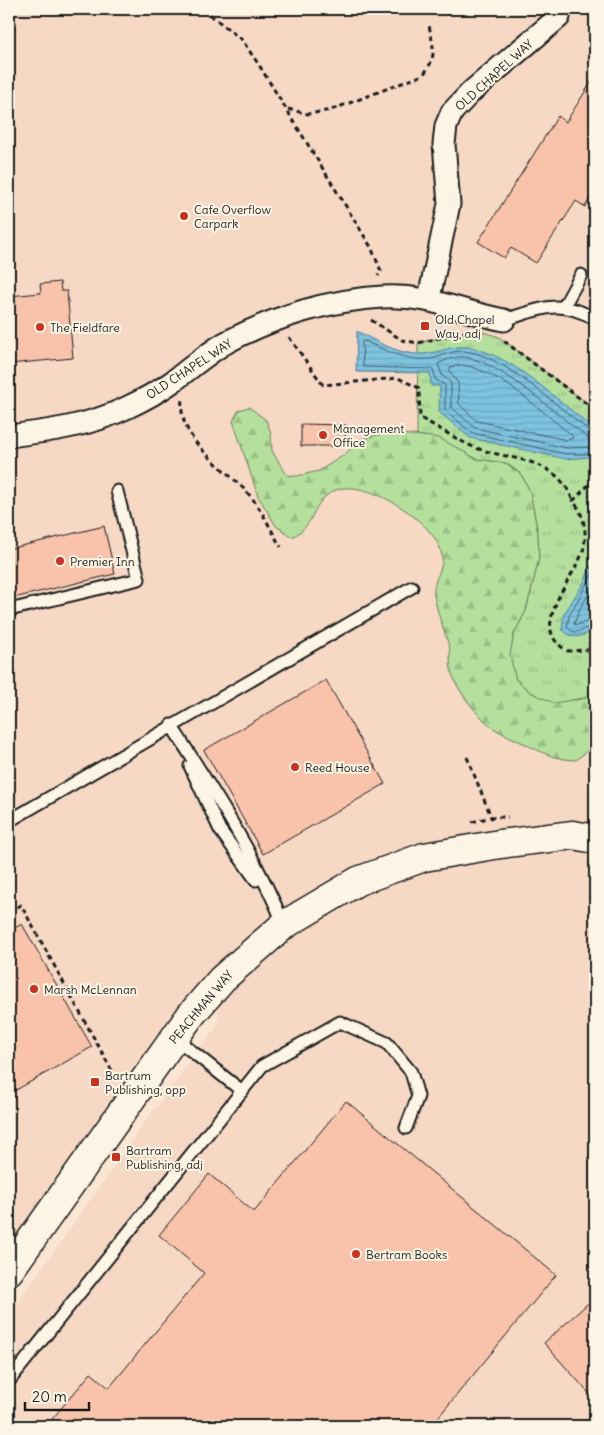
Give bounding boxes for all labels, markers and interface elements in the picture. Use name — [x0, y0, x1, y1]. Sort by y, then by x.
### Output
street label: OLD CHAPEL WAY — [452, 36, 536, 114]
place label: Cafe Overflow Carpark — [194, 202, 271, 231]
marker: Cafe Overflow Carpark — [178, 210, 190, 222]
place label: Old Chapel Way, adj — [435, 312, 495, 341]
place label: The Fieldfare — [50, 320, 120, 335]
marker: Old Chapel Way, adj — [419, 320, 431, 332]
marker: The Fieldfare — [34, 321, 46, 333]
street label: OLD CHAPEL WAY — [143, 335, 235, 402]
place label: Management Office — [333, 421, 404, 450]
marker: Management Office — [317, 429, 329, 441]
place label: Premier Inn — [70, 554, 135, 569]
marker: Premier Inn — [54, 555, 66, 567]
place label: Reed House — [305, 760, 370, 775]
marker: Reed House — [289, 761, 301, 773]
street label: PEACHMAN WAY — [166, 967, 236, 1047]
place label: Marsh McLennan — [44, 982, 137, 997]
marker: Marsh McLennan — [28, 983, 40, 995]
place label: Bartrum Publishing, opp — [105, 1068, 186, 1097]
marker: Bartrum Publishing, opp — [89, 1076, 101, 1088]
place label: Bartram Publishing, adj — [126, 1143, 203, 1172]
marker: Bartram Publishing, adj — [110, 1151, 122, 1163]
place label: Bertram Books — [366, 1247, 447, 1262]
marker: Bertram Books — [350, 1248, 362, 1260]
scale bar — [25, 1380, 89, 1412]
text: 20 m — [32, 1387, 67, 1406]

